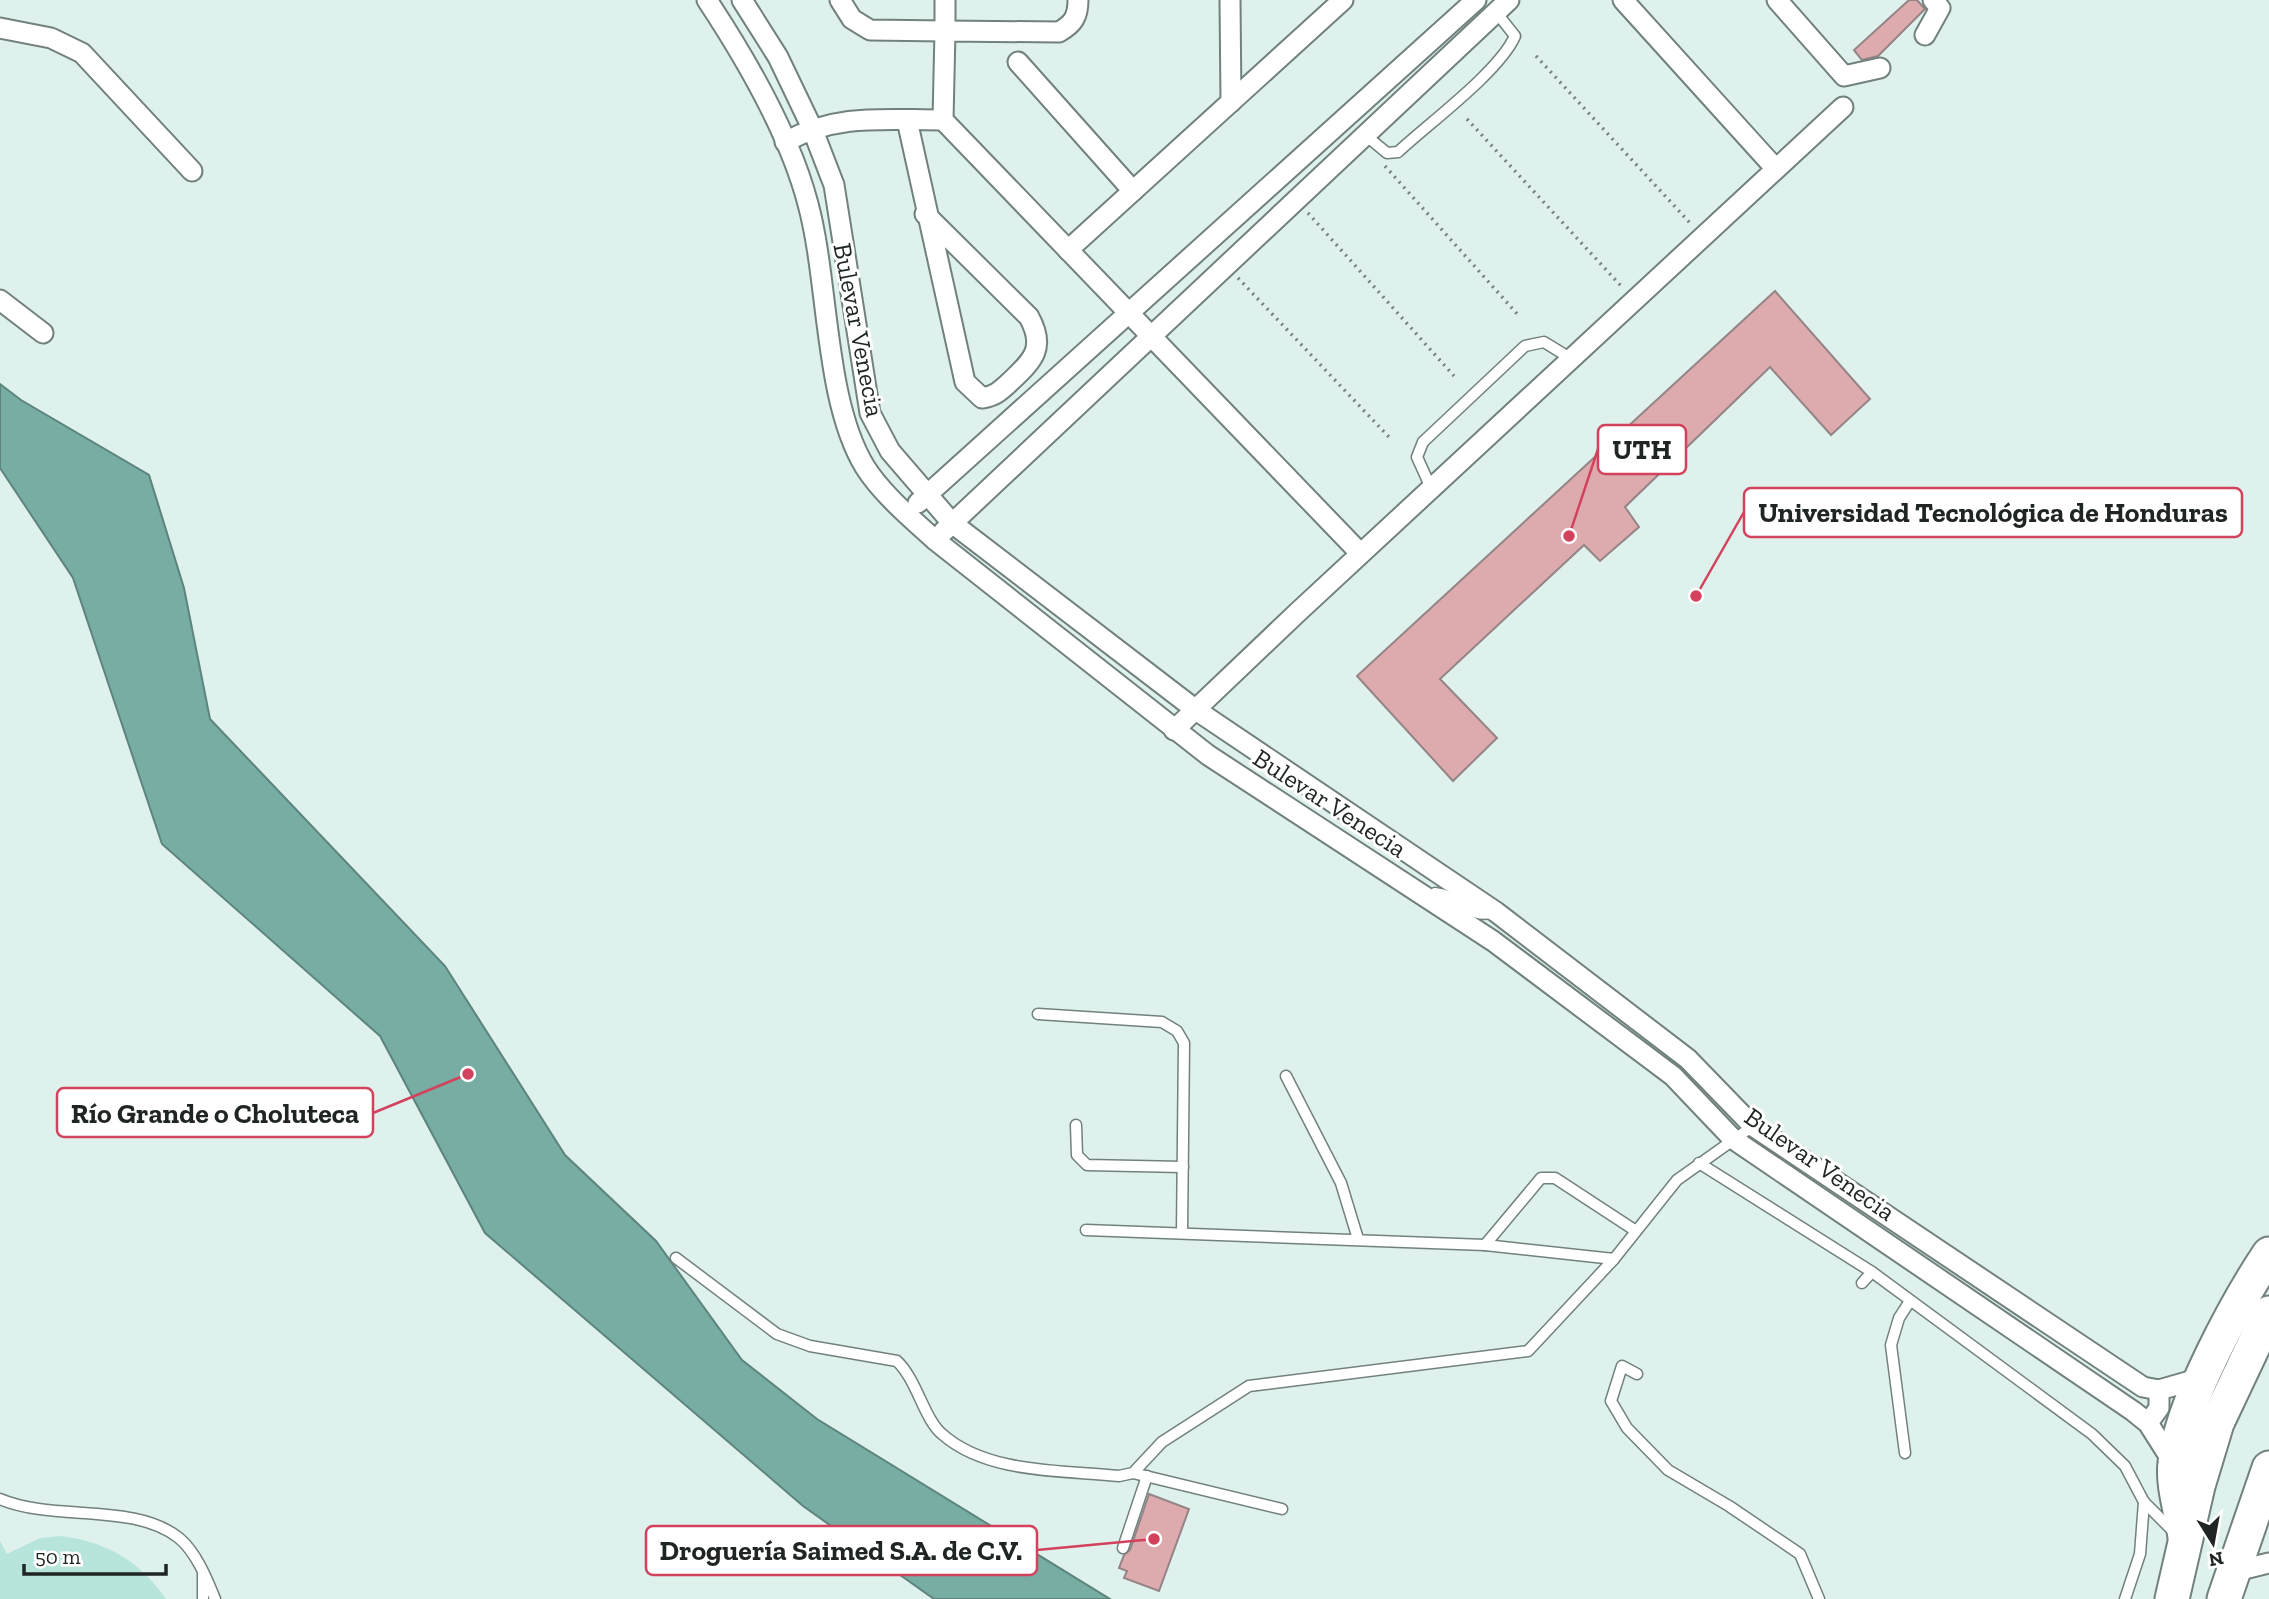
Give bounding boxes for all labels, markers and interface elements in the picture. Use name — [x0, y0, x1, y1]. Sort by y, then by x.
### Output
street label: Bulevar Venecia — [826, 240, 892, 420]
callout: UTH — [1598, 425, 1686, 474]
text: UTH — [1612, 433, 1672, 466]
callout: Universidad Tecnológica de Honduras — [1744, 488, 2242, 537]
text: Universidad Tecnológica de Honduras — [1758, 496, 2228, 529]
street label: Bulevar Venecia — [1247, 741, 1413, 865]
callout: Río Grande o Choluteca — [57, 1088, 373, 1137]
text: Río Grande o Choluteca — [71, 1097, 359, 1130]
street label: Bulevar Venecia — [1738, 1100, 1902, 1228]
north arrow — [2178, 1508, 2248, 1578]
callout: Droguería Saimed S.A. de C.V. — [646, 1526, 1037, 1575]
scale bar — [24, 1532, 166, 1576]
text: Droguería Saimed S.A. de C.V. — [660, 1534, 1022, 1567]
text: 50 m — [35, 1544, 81, 1569]
text: N — [2207, 1547, 2225, 1572]

